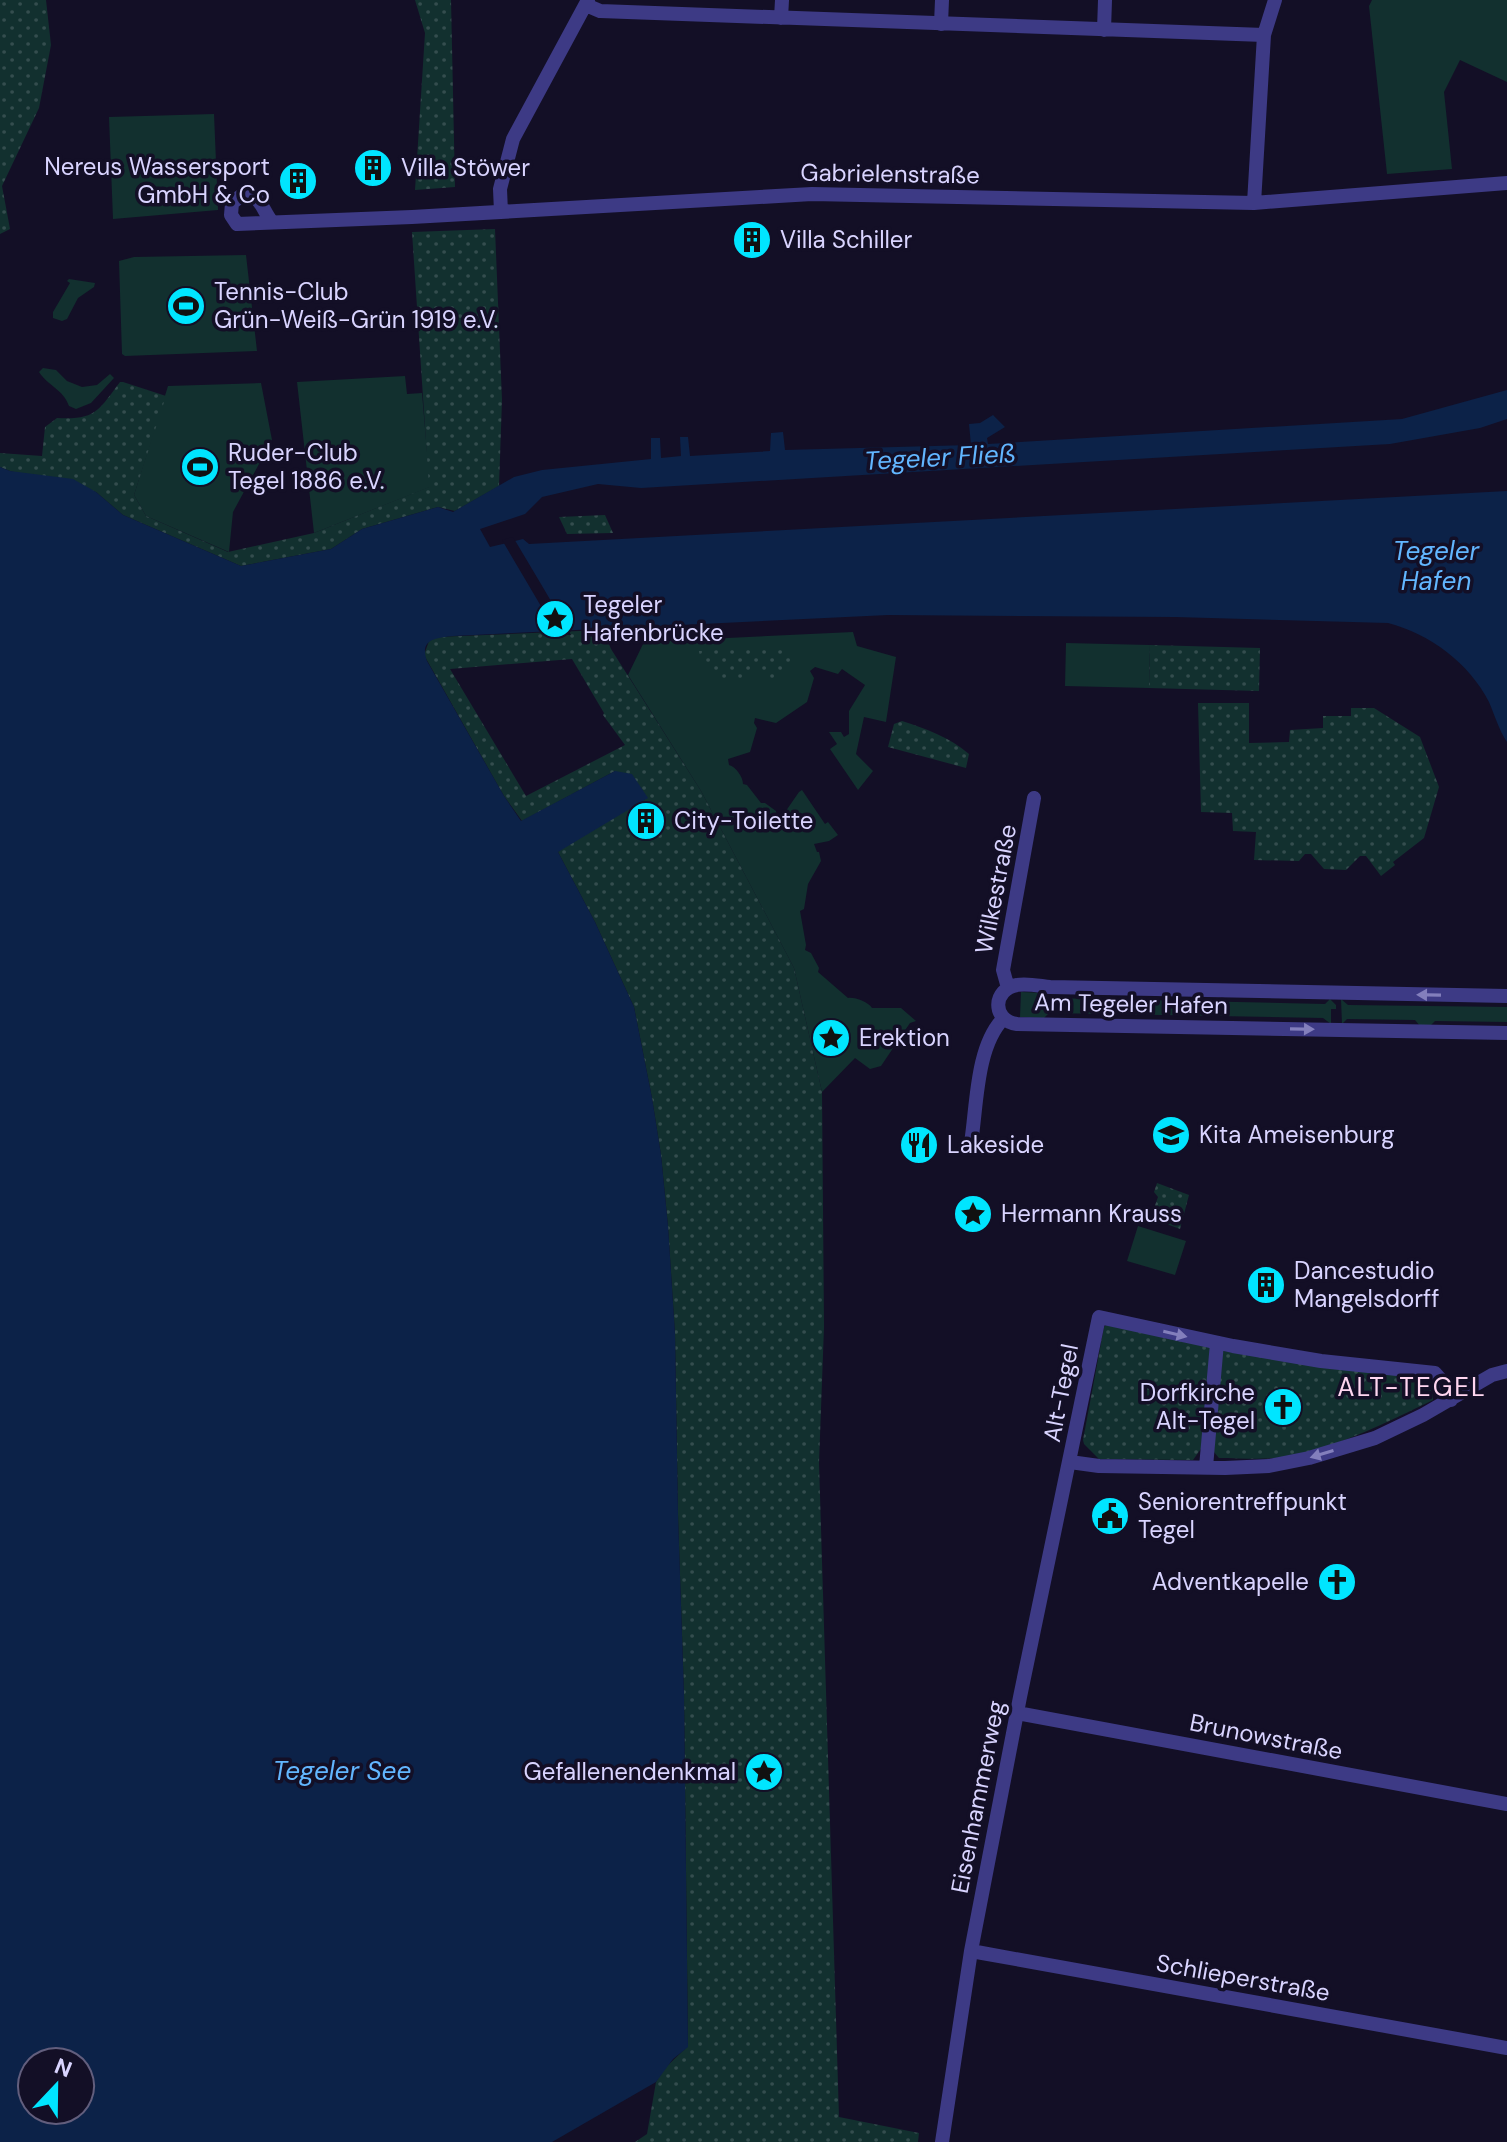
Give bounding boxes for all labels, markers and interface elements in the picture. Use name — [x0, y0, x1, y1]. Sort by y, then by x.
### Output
building icon: Villa Stöwer — [352, 147, 394, 189]
place label: Nereus Wassersport GmbH & Co — [44, 151, 270, 210]
place label: Villa Stöwer — [401, 152, 530, 183]
street label: Gabrielenstraße — [800, 156, 980, 191]
building icon: Nereus Wassersport GmbH & Co — [277, 160, 319, 202]
building icon: Villa Schiller — [731, 219, 773, 261]
place label: Villa Schiller — [780, 224, 913, 255]
place label: Tennis-Club Grün-Weiß-Grün 1919 e.V. — [214, 276, 498, 335]
sports icon: Tennis-Club Grün-Weiß-Grün 1919 e.V. — [165, 285, 207, 327]
water label: Tegeler Fließ — [863, 436, 1017, 478]
place label: Ruder-Club Tegel 1886 e.V. — [228, 437, 385, 496]
sports icon: Ruder-Club Tegel 1886 e.V. — [179, 446, 221, 488]
water label: Tegeler Hafen — [1393, 534, 1480, 598]
place label: Tegeler Hafenbrücke — [583, 589, 724, 648]
place icon: Tegeler Hafenbrücke — [534, 598, 576, 640]
building icon: City-Toilette — [625, 800, 667, 842]
place label: City-Toilette — [674, 805, 814, 836]
street label: Wilkestraße — [968, 822, 1023, 956]
street label: Am Tegeler Hafen — [1034, 986, 1228, 1021]
one-way arrow — [1416, 989, 1441, 1001]
place icon: Erektion — [810, 1017, 852, 1059]
place label: Erektion — [859, 1022, 950, 1053]
one-way arrow — [1290, 1023, 1315, 1036]
school or university icon: Kita Ameisenburg — [1150, 1114, 1192, 1156]
place label: Kita Ameisenburg — [1199, 1119, 1395, 1150]
restaurant icon: Lakeside — [898, 1124, 940, 1166]
place label: Lakeside — [947, 1129, 1044, 1160]
place icon: Hermann Krauss — [952, 1193, 994, 1235]
place label: Hermann Krauss — [1001, 1198, 1182, 1229]
place label: Dancestudio Mangelsdorff — [1294, 1255, 1439, 1314]
building icon: Dancestudio Mangelsdorff — [1245, 1264, 1287, 1306]
one-way arrow — [1163, 1328, 1188, 1340]
street label: Alt-Tegel — [1036, 1341, 1085, 1445]
district label: ALT-TEGEL — [1337, 1370, 1487, 1404]
place label: Dorfkirche Alt-Tegel — [1140, 1377, 1255, 1436]
church icon: Dorfkirche Alt-Tegel — [1262, 1386, 1304, 1428]
one-way arrow — [1310, 1448, 1334, 1461]
place label: Seniorentreffpunkt Tegel — [1138, 1486, 1347, 1545]
public building icon: Seniorentreffpunkt Tegel — [1089, 1495, 1131, 1537]
church icon: Adventkapelle — [1316, 1561, 1358, 1603]
place label: Adventkapelle — [1152, 1566, 1309, 1597]
street label: Eisenhammerweg — [944, 1698, 1011, 1896]
street label: Brunowstraße — [1187, 1707, 1345, 1767]
place icon: Gefallenendenkmal — [743, 1751, 785, 1793]
water label: Tegeler See — [273, 1754, 411, 1788]
place label: Gefallenendenkmal — [524, 1756, 736, 1787]
street label: Schlieperstraße — [1154, 1947, 1332, 2008]
north arrow — [16, 2046, 96, 2126]
text: N — [50, 2051, 76, 2084]

